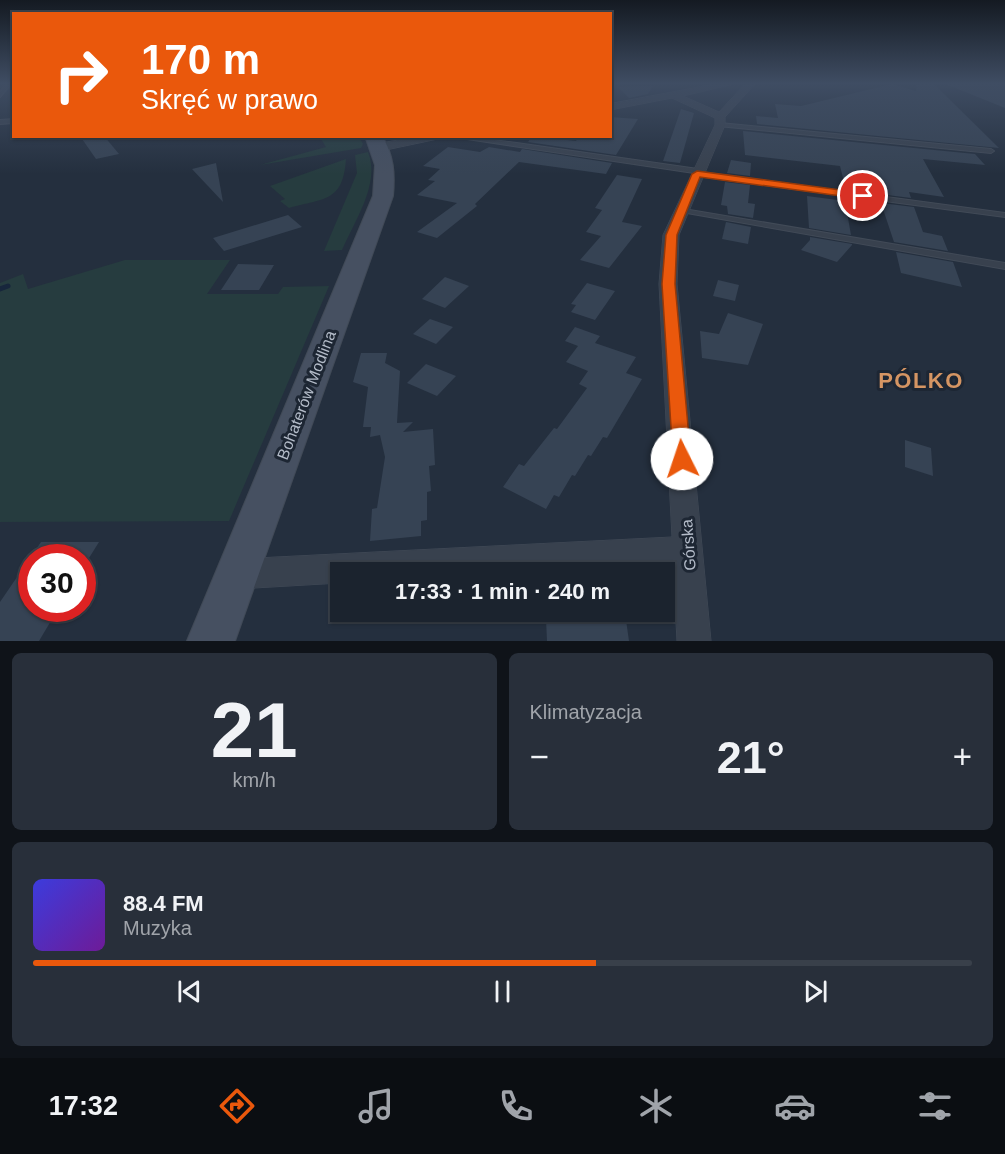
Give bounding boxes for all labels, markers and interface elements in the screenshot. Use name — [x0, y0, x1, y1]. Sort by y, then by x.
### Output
icon: right — [42, 36, 120, 114]
text: 170 m — [141, 36, 260, 83]
text: Skręć w prawo — [141, 85, 318, 115]
pin — [837, 170, 888, 221]
icon: arrive — [846, 179, 879, 212]
street label: Bohaterów Modlina — [274, 328, 339, 462]
district label: PÓLKO — [878, 368, 964, 393]
position arrow — [650, 427, 714, 491]
street label: Górska — [678, 519, 699, 571]
speed limit sign: 30 — [18, 544, 96, 622]
text: 17:33 · 1 min · 240 m — [395, 579, 610, 604]
text: 21 — [211, 686, 298, 774]
text: Klimatyzacja — [530, 701, 642, 723]
text: 21° — [717, 732, 785, 783]
text: − — [530, 738, 549, 775]
text: + — [953, 738, 972, 775]
text: km/h — [233, 769, 276, 791]
text: 88.4 FM — [123, 891, 204, 916]
text: Muzyka — [123, 917, 192, 939]
icon: previous — [173, 975, 206, 1008]
icon: pause — [486, 975, 519, 1008]
icon: next — [799, 975, 832, 1008]
icon: directions — [216, 1085, 258, 1127]
icon: music — [355, 1085, 397, 1127]
icon: phone — [495, 1085, 537, 1127]
icon: climate — [635, 1085, 677, 1127]
icon: car — [774, 1085, 816, 1127]
icon: filters — [914, 1085, 956, 1127]
text: 17:32 — [49, 1091, 118, 1121]

